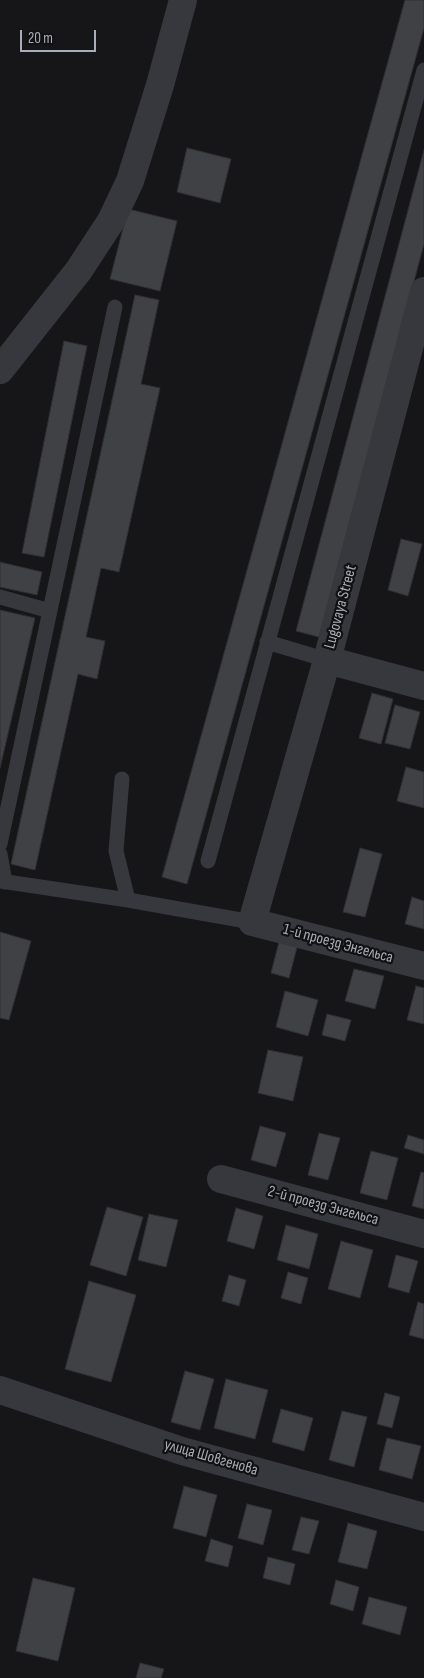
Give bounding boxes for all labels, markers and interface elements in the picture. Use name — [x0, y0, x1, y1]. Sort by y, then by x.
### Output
scale bar — [22, 20, 99, 52]
text: 20 m — [28, 29, 53, 48]
street label: Lugovaya Street — [321, 563, 361, 651]
street label: 1-й проезд Энгельса — [281, 920, 395, 968]
street label: 2-й проезд Энгельса — [266, 1182, 380, 1230]
street label: улица Шовгенова — [162, 1435, 260, 1481]

